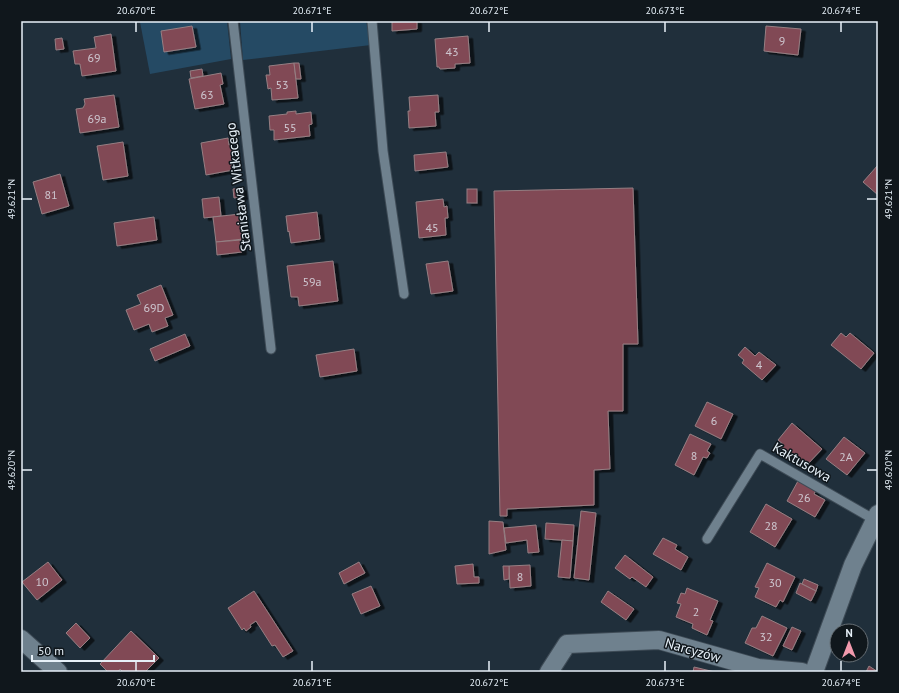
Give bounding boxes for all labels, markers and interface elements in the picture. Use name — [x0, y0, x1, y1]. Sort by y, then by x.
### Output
text: 20.670°E — [117, 4, 156, 17]
text: 20.671°E — [293, 4, 332, 17]
text: 20.672°E — [470, 4, 509, 17]
text: 20.673°E — [646, 4, 685, 17]
text: 20.674°E — [822, 4, 861, 17]
house number: 9 — [779, 33, 785, 48]
house number: 43 — [445, 44, 459, 59]
house number: 69 — [87, 50, 101, 65]
house number: 53 — [275, 77, 289, 92]
house number: 63 — [200, 87, 214, 102]
house number: 69a — [87, 111, 107, 126]
house number: 55 — [283, 120, 297, 135]
street label: Stanisława Witkacego — [221, 121, 255, 253]
text: 49.621°N — [5, 179, 18, 219]
text: 49.621°N — [882, 179, 895, 219]
house number: 81 — [44, 187, 58, 202]
house number: 45 — [425, 220, 439, 235]
house number: 59a — [302, 274, 322, 289]
house number: 69D — [144, 300, 165, 315]
house number: 4 — [756, 357, 763, 372]
house number: 6 — [711, 413, 717, 428]
street label: Kaktusowa — [770, 438, 835, 486]
house number: 8 — [691, 448, 697, 463]
house number: 2A — [839, 449, 853, 464]
text: 49.620°N — [5, 450, 18, 490]
text: 49.620°N — [882, 450, 895, 490]
house number: 26 — [797, 490, 811, 505]
house number: 28 — [764, 518, 778, 533]
house number: 8 — [517, 569, 523, 584]
house number: 10 — [35, 574, 49, 589]
house number: 30 — [768, 575, 782, 590]
house number: 2 — [693, 604, 699, 619]
north arrow — [829, 623, 869, 663]
text: N — [845, 626, 853, 640]
house number: 32 — [759, 629, 773, 644]
street label: Narcyzów — [663, 633, 724, 667]
scale bar — [32, 637, 154, 663]
text: 50 m — [38, 643, 64, 658]
text: 20.670°E — [117, 676, 156, 689]
text: 20.671°E — [293, 676, 332, 689]
text: 20.672°E — [470, 676, 509, 689]
text: 20.673°E — [646, 676, 685, 689]
text: 20.674°E — [822, 676, 861, 689]

